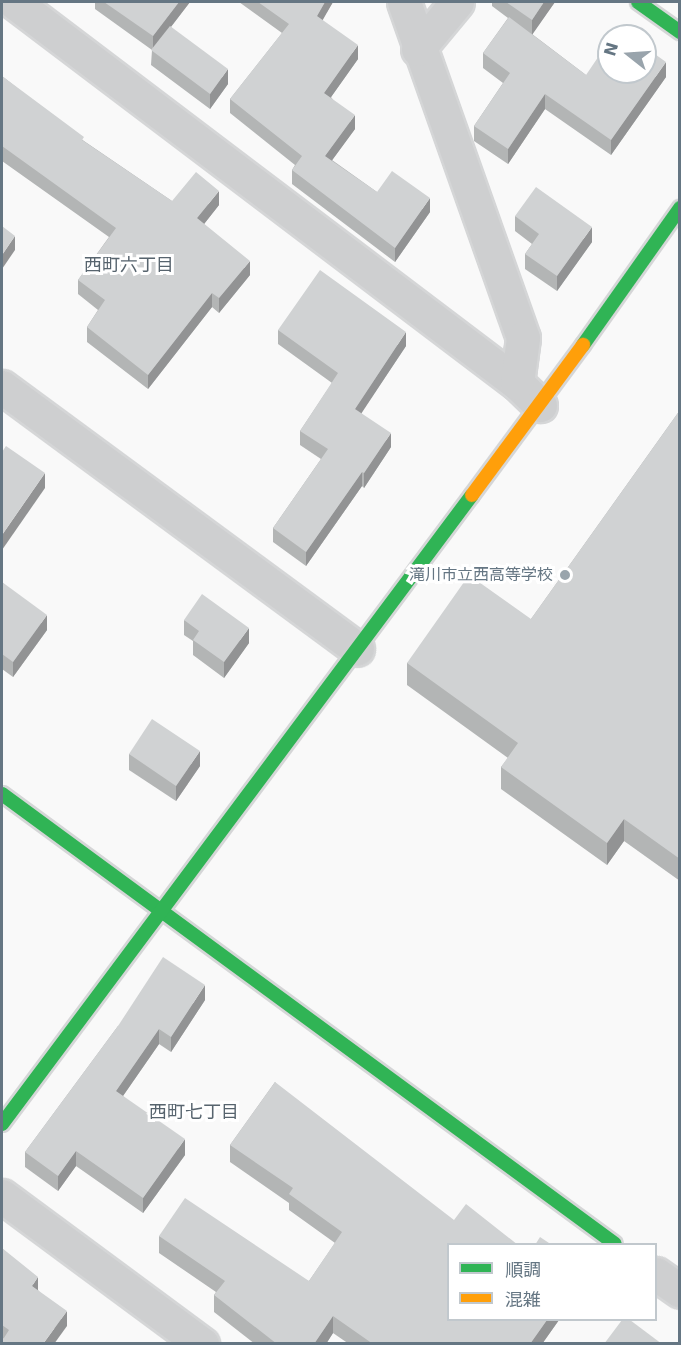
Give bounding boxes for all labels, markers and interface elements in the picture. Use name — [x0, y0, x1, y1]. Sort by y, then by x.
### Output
north arrow — [597, 24, 657, 84]
text: N — [600, 40, 622, 58]
district label: 西町六丁目 — [84, 254, 174, 276]
place label: 滝川市立西高等学校 — [409, 565, 553, 585]
marker: 滝川市立西高等学校 — [558, 568, 572, 582]
district label: 西町七丁目 — [149, 1101, 239, 1123]
legend — [447, 1243, 657, 1321]
text: 順調 — [505, 1259, 541, 1280]
text: 混雑 — [505, 1289, 541, 1310]

